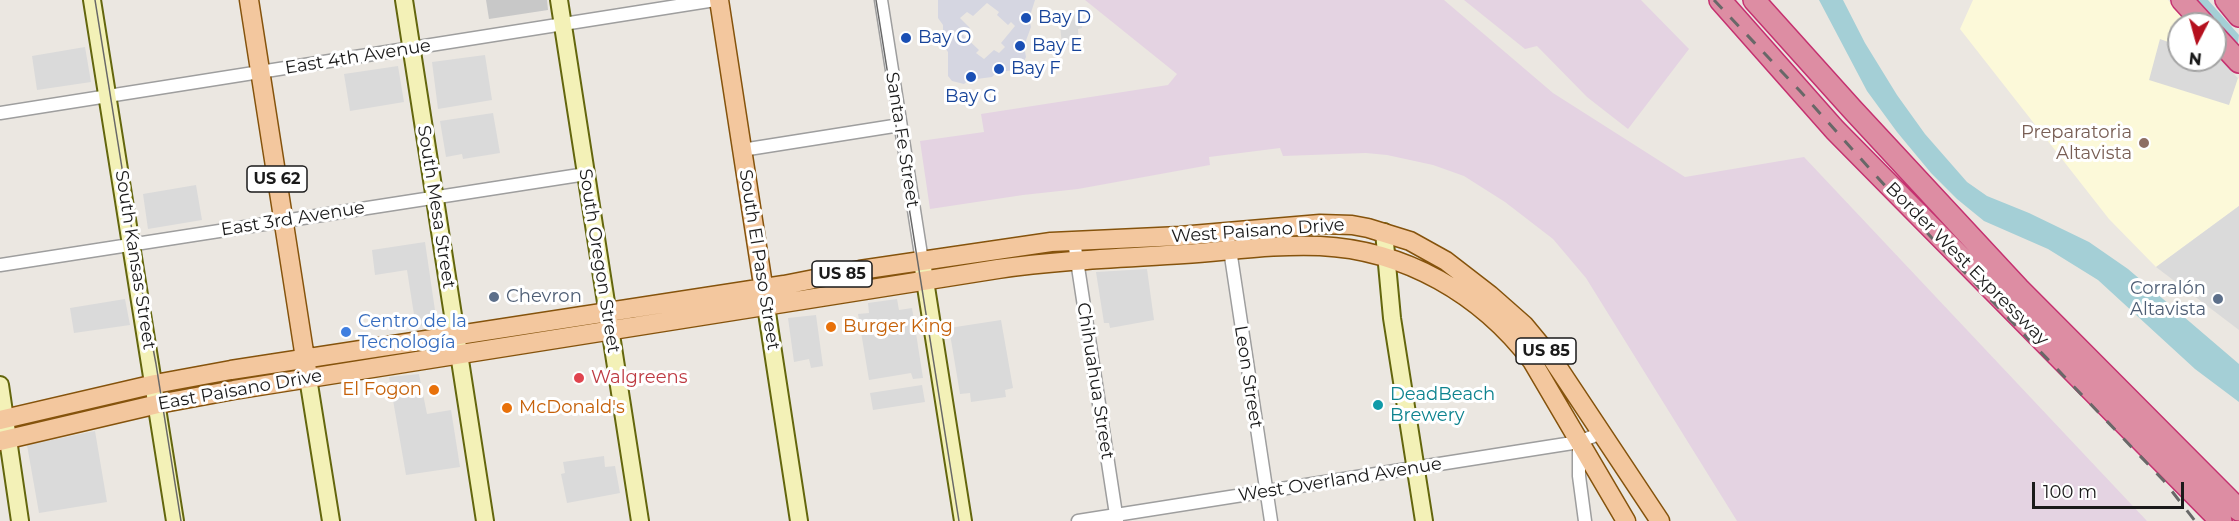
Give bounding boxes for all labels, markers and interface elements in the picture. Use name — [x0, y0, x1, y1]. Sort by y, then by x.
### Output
place label: Bay D — [1038, 7, 1091, 29]
marker: Bay D — [1019, 11, 1033, 25]
north arrow — [2167, 12, 2227, 72]
place label: Bay O — [918, 27, 971, 49]
marker: Bay O — [899, 31, 913, 45]
street label: East 4th Avenue — [284, 35, 432, 79]
place label: Bay E — [1032, 35, 1082, 57]
marker: Bay E — [1013, 39, 1027, 53]
text: N — [2188, 48, 2203, 69]
place label: Bay F — [1011, 58, 1061, 80]
marker: Bay F — [992, 62, 1006, 76]
marker: Bay G — [964, 70, 978, 84]
street label: Santa Fe Street — [881, 71, 923, 209]
place label: Bay G — [945, 86, 997, 108]
place label: Preparatoria Altavista — [2021, 122, 2132, 164]
street label: South Mesa Street — [412, 124, 460, 290]
marker: Preparatoria Altavista — [2137, 136, 2151, 150]
road number: US 62 — [247, 166, 307, 192]
street label: South Oregon Street — [574, 167, 624, 355]
street label: South El Paso Street — [734, 168, 784, 352]
street label: South Kansas Street — [110, 169, 160, 351]
street label: Border West Expressway — [1881, 178, 2053, 350]
street label: East 3rd Avenue — [220, 197, 366, 241]
street label: West Paisano Drive — [1171, 214, 1345, 248]
road number: US 85 — [812, 261, 872, 287]
place label: Corralón Altavista — [2130, 278, 2206, 320]
place label: Chevron — [506, 286, 582, 308]
marker: Chevron — [487, 290, 501, 304]
marker: Corralón Altavista — [2211, 292, 2225, 306]
street label: Chihuahua Street — [1072, 301, 1118, 461]
place label: Centro de la Tecnología — [358, 311, 467, 354]
place label: Burger King — [843, 316, 953, 338]
marker: Burger King — [824, 320, 838, 334]
street label: Leon Street — [1229, 324, 1267, 430]
marker: Centro de la Tecnología — [339, 325, 353, 339]
road number: US 85 — [1516, 338, 1576, 364]
street label: East Paisano Drive — [156, 365, 324, 415]
place label: Walgreens — [591, 367, 687, 389]
marker: Walgreens — [572, 371, 586, 385]
place label: El Fogon — [342, 379, 422, 401]
marker: El Fogon — [427, 383, 441, 397]
place label: DeadBeach Brewery — [1390, 384, 1495, 426]
place label: McDonald's — [519, 397, 625, 419]
marker: DeadBeach Brewery — [1371, 398, 1385, 412]
marker: McDonald's — [500, 401, 514, 415]
street label: West Overland Avenue — [1237, 453, 1443, 507]
scale bar — [2035, 470, 2186, 508]
text: 100 m — [2043, 481, 2097, 503]

